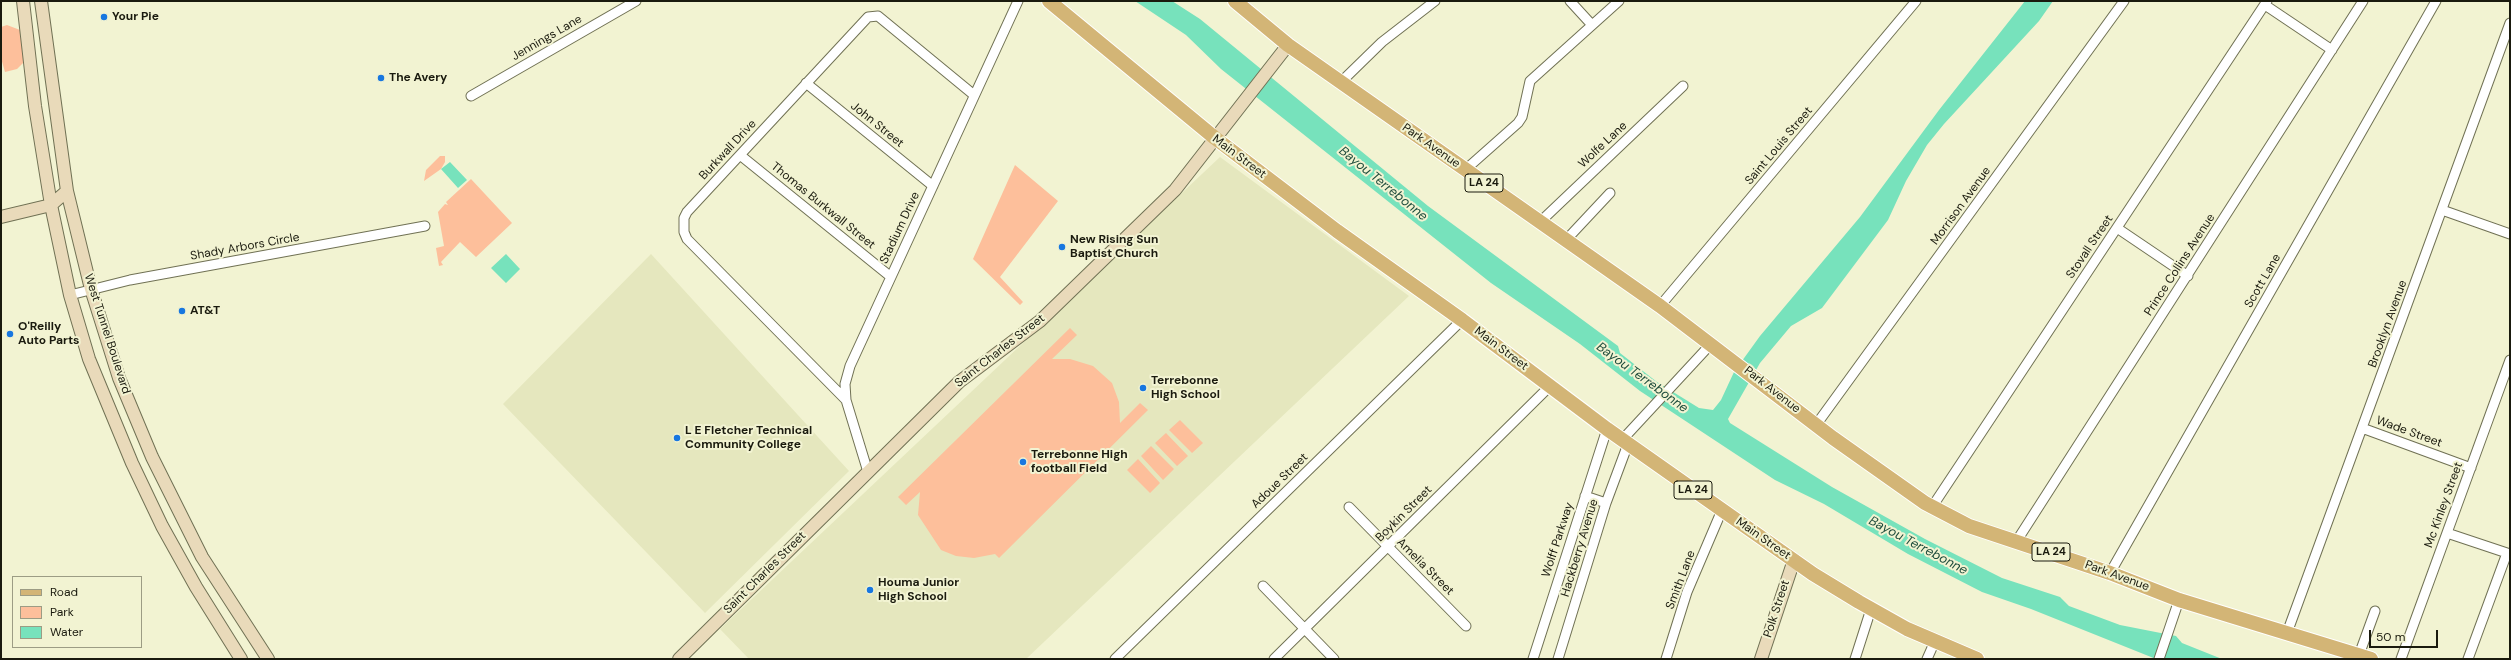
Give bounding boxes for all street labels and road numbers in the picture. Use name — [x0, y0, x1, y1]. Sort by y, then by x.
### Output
street label: Jennings Lane — [509, 12, 585, 64]
street label: John Street — [848, 99, 906, 151]
street label: Saint Louis Street — [1742, 104, 1816, 188]
street label: Burkwall Drive — [696, 117, 760, 183]
street label: Wolfe Lane — [1576, 119, 1630, 171]
street label: Park Avenue — [1399, 121, 1463, 171]
street label: Main Street — [1209, 132, 1269, 182]
street label: Thomas Burkwall Street — [768, 160, 878, 252]
street label: Morrison Avenue — [1928, 164, 1994, 248]
road number: LA 24 — [1465, 174, 1503, 192]
street label: Stadium Drive — [877, 190, 923, 266]
street label: Prince Collins Avenue — [2142, 211, 2218, 319]
street label: Stovall Street — [2064, 213, 2116, 281]
street label: Shady Arbors Circle — [189, 230, 301, 264]
street label: Scott Lane — [2242, 251, 2284, 311]
street label: West Tunnel Boulevard — [81, 272, 133, 396]
street label: Brooklyn Avenue — [2366, 278, 2410, 370]
street label: Saint Charles Street — [952, 311, 1048, 391]
street label: Main Street — [1471, 324, 1531, 374]
street label: Park Avenue — [1741, 363, 1803, 417]
street label: Wade Street — [2374, 413, 2444, 451]
street label: Adoue Street — [1249, 450, 1311, 512]
street label: Mc Kinley Street — [2422, 460, 2466, 550]
road number: LA 24 — [1674, 481, 1712, 499]
street label: Boykin Street — [1373, 483, 1435, 545]
street label: Hackberry Avenue — [1558, 497, 1602, 599]
street label: Wolff Parkway — [1539, 501, 1577, 579]
street label: Main Street — [1733, 515, 1793, 563]
street label: Saint Charles Street — [721, 529, 809, 617]
street label: Amelia Street — [1393, 535, 1457, 599]
road number: LA 24 — [2032, 543, 2070, 561]
street label: Smith Lane — [1663, 549, 1699, 611]
street label: Park Avenue — [2083, 558, 2151, 594]
street label: Polk Street — [1761, 578, 1793, 640]

